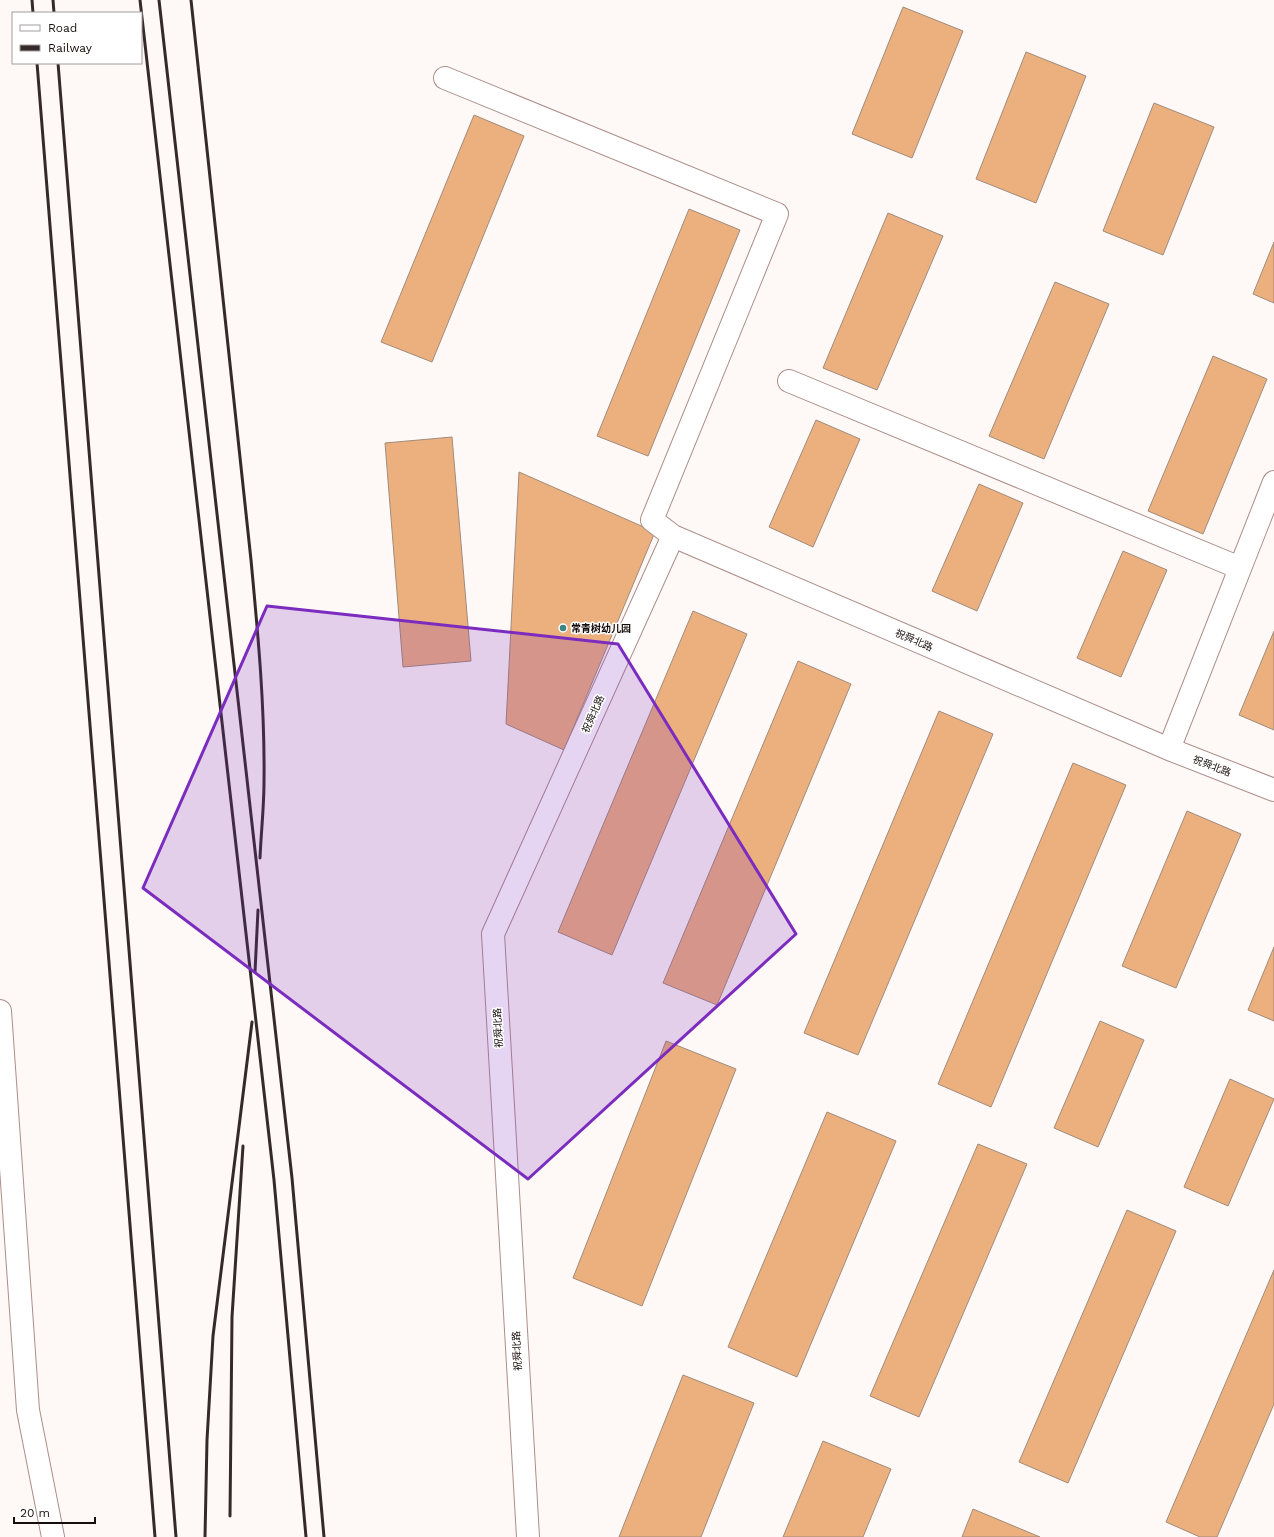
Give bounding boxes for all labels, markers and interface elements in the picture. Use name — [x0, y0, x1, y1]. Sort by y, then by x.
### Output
legend — [12, 12, 142, 64]
text: Road — [48, 21, 77, 35]
text: Railway — [48, 41, 93, 55]
place label: 常青树幼儿园 — [571, 622, 631, 634]
marker: 常青树幼儿园 — [558, 623, 568, 633]
street label: 祝舜北路 — [893, 627, 935, 653]
street label: 祝舜北路 — [580, 693, 606, 735]
street label: 祝舜北路 — [1191, 754, 1233, 778]
street label: 祝舜北路 — [491, 1008, 505, 1048]
street label: 祝舜北路 — [510, 1331, 524, 1371]
scale bar — [14, 1499, 95, 1525]
text: 20 m — [20, 1506, 50, 1520]

